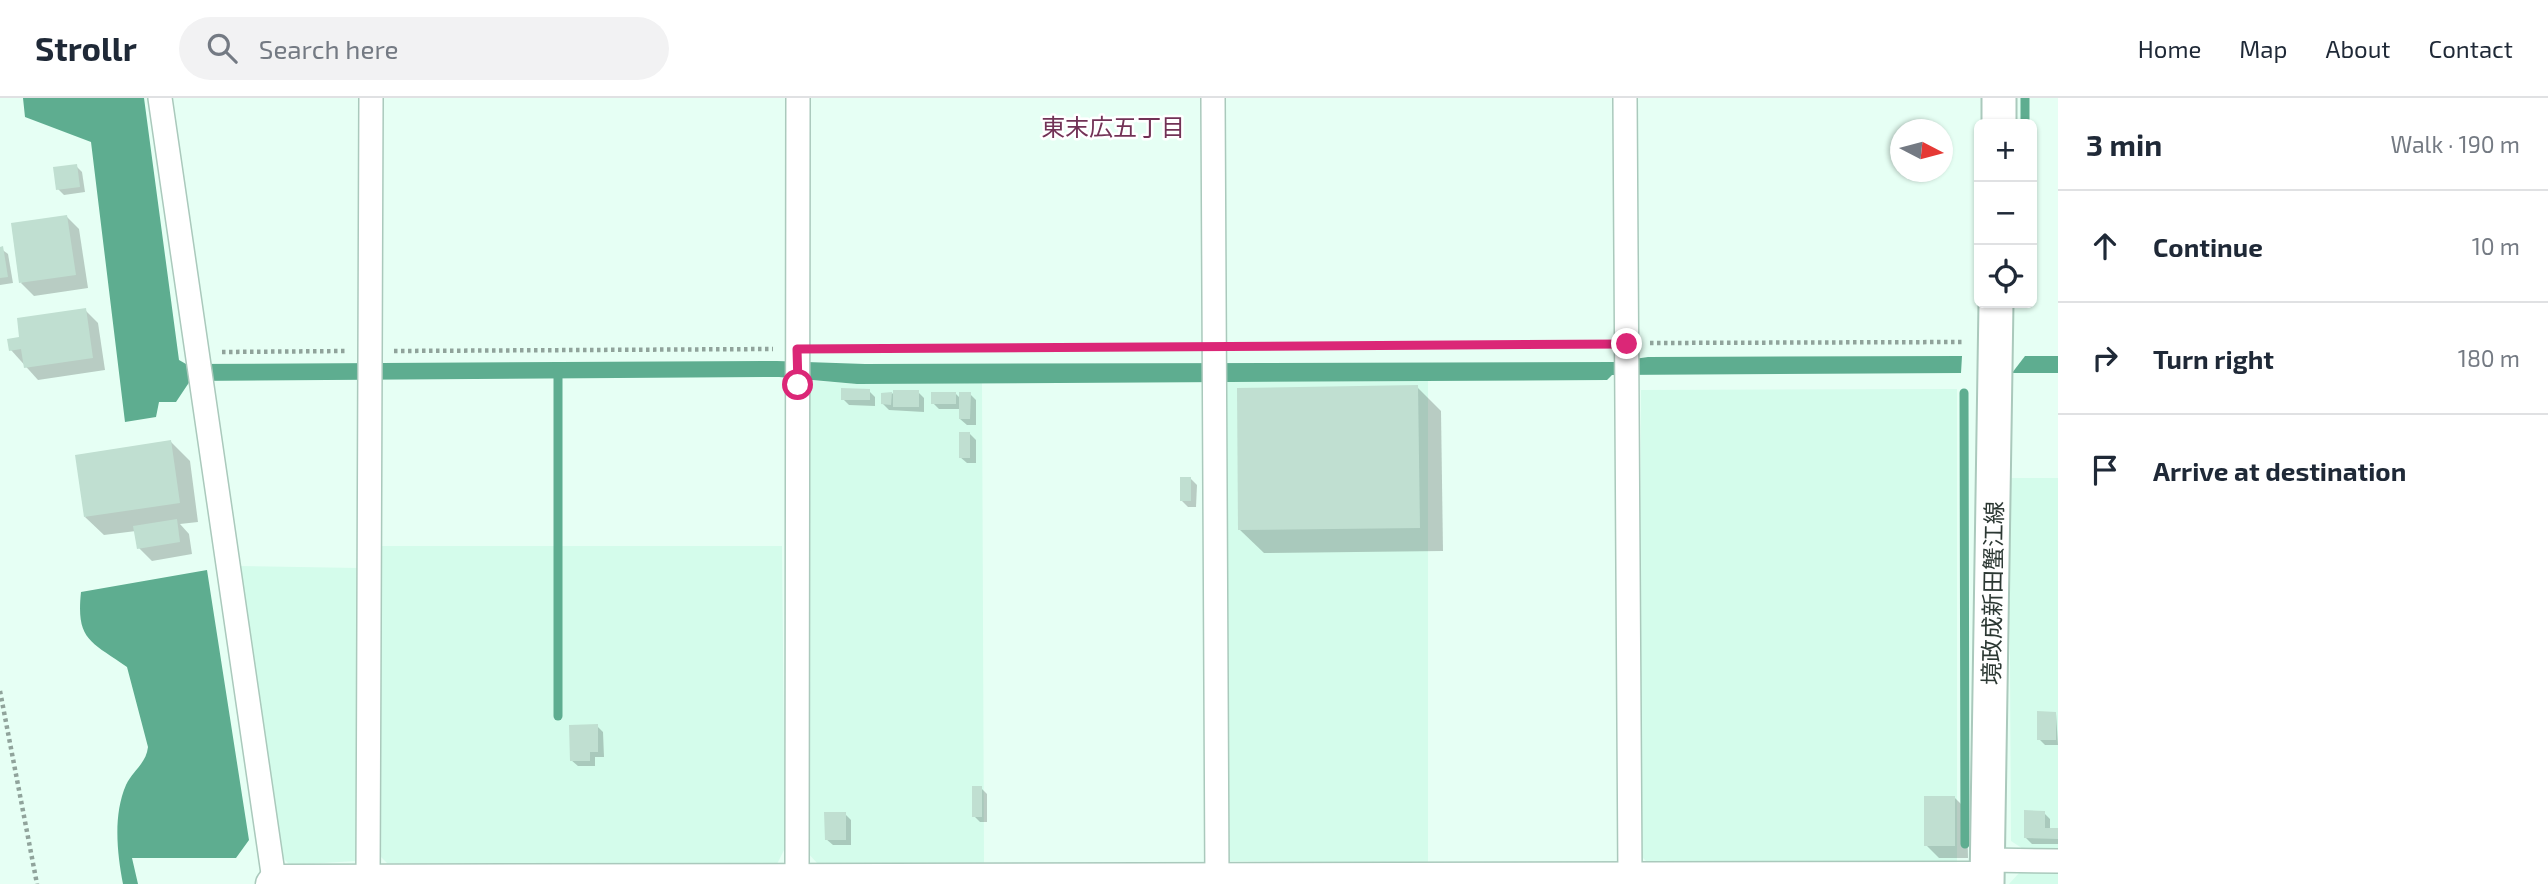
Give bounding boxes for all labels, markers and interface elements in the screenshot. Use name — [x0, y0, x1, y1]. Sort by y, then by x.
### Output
search box — [179, 17, 669, 80]
text: Strollr — [35, 28, 137, 68]
icon: search — [203, 29, 241, 67]
text: Search here — [259, 33, 398, 64]
text: Home — [2138, 34, 2201, 63]
text: Map — [2239, 34, 2287, 63]
text: About — [2325, 34, 2391, 63]
text: Contact — [2429, 34, 2513, 63]
district label: 東末広五丁目 — [1041, 112, 1185, 141]
north arrow — [1890, 119, 1953, 182]
map controls — [1974, 119, 2037, 308]
button: + — [1974, 119, 2037, 182]
text: 3 min — [2086, 126, 2162, 162]
text: Walk · 190 m — [2390, 130, 2520, 158]
button: − — [1974, 182, 2037, 245]
icon: ahead — [2086, 227, 2124, 265]
text: Continue — [2153, 231, 2263, 262]
text: 10 m — [2472, 232, 2520, 260]
button: locate — [1974, 245, 2037, 308]
route end — [1611, 328, 1642, 359]
icon: right — [2086, 339, 2124, 377]
text: Turn right — [2153, 343, 2274, 374]
text: 180 m — [2458, 344, 2520, 372]
route start — [782, 369, 813, 400]
icon: arrive — [2086, 451, 2124, 489]
text: Arrive at destination — [2153, 455, 2406, 486]
street label: 境政成新田蟹江線 — [1976, 501, 2008, 685]

